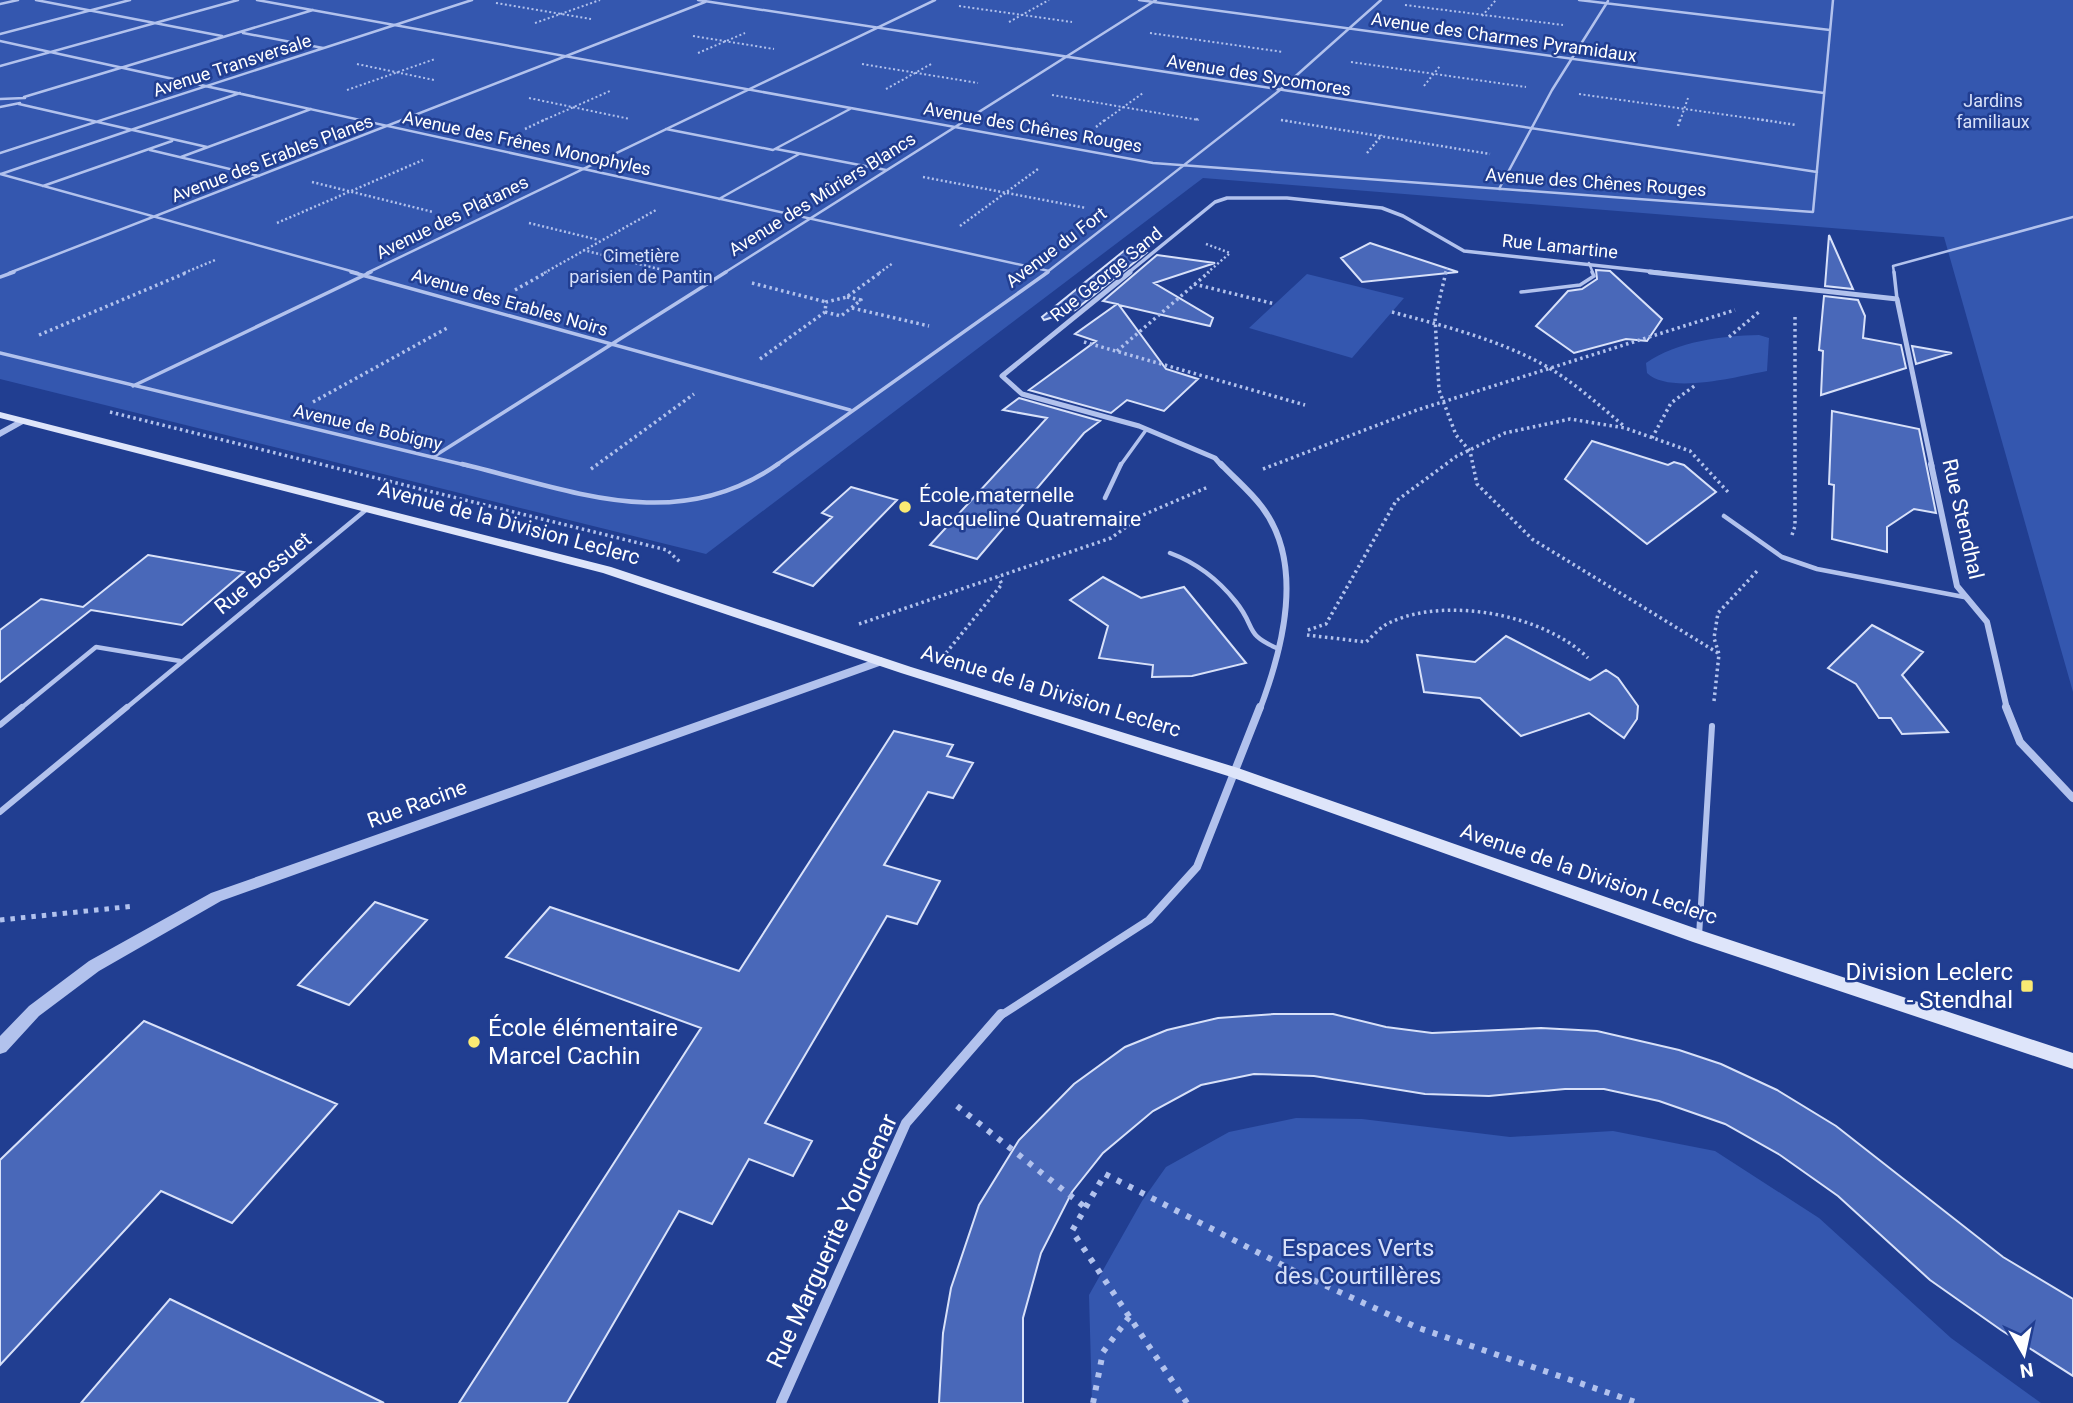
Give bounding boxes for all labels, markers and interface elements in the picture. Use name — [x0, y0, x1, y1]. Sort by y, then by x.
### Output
street label: Avenue des Charmes Pyramidaux — [1370, 8, 1638, 66]
street label: Avenue Transversale — [150, 30, 314, 100]
street label: Avenue des Sycomores — [1165, 50, 1353, 100]
park label: Jardins familiaux — [1956, 90, 2030, 132]
street label: Avenue des Chênes Rouges — [922, 97, 1144, 157]
street label: Avenue des Frênes Monophyles — [401, 106, 653, 180]
street label: Avenue des Erables Planes — [168, 110, 376, 206]
street label: Avenue des Mûriers Blancs — [725, 128, 919, 260]
street label: Avenue des Chênes Rouges — [1485, 164, 1707, 200]
street label: Avenue des Platanes — [372, 171, 532, 263]
street label: Avenue du Fort — [1002, 202, 1110, 292]
street label: Rue George Sand — [1046, 223, 1166, 325]
street label: Rue Lamartine — [1501, 229, 1619, 263]
park label: Cimetière parisien de Pantin — [569, 245, 713, 287]
street label: Avenue des Erables Noirs — [409, 264, 611, 340]
street label: Avenue de Bobigny — [292, 400, 445, 454]
street label: Rue Stendhal — [1937, 456, 1989, 582]
street label: Avenue de la Division Leclerc — [375, 476, 643, 570]
place label: École maternelle Jacqueline Quatremaire — [919, 483, 1141, 531]
marker: École maternelle Jacqueline Quatremaire — [897, 499, 913, 515]
street label: Rue Bossuet — [210, 527, 316, 619]
street label: Avenue de la Division Leclerc — [918, 640, 1184, 742]
street label: Rue Racine — [364, 775, 470, 833]
street label: Avenue de la Division Leclerc — [1457, 819, 1721, 929]
place label: Division Leclerc - Stendhal — [1846, 958, 2013, 1014]
marker: Division Leclerc - Stendhal — [2019, 978, 2035, 994]
place label: École élémentaire Marcel Cachin — [488, 1014, 678, 1070]
marker: École élémentaire Marcel Cachin — [466, 1034, 482, 1050]
street label: Rue Marguerite Yourcenar — [761, 1110, 903, 1372]
park label: Espaces Verts des Courtillères — [1275, 1234, 1441, 1290]
north arrow — [1989, 1319, 2059, 1389]
text: N — [2018, 1358, 2035, 1383]

